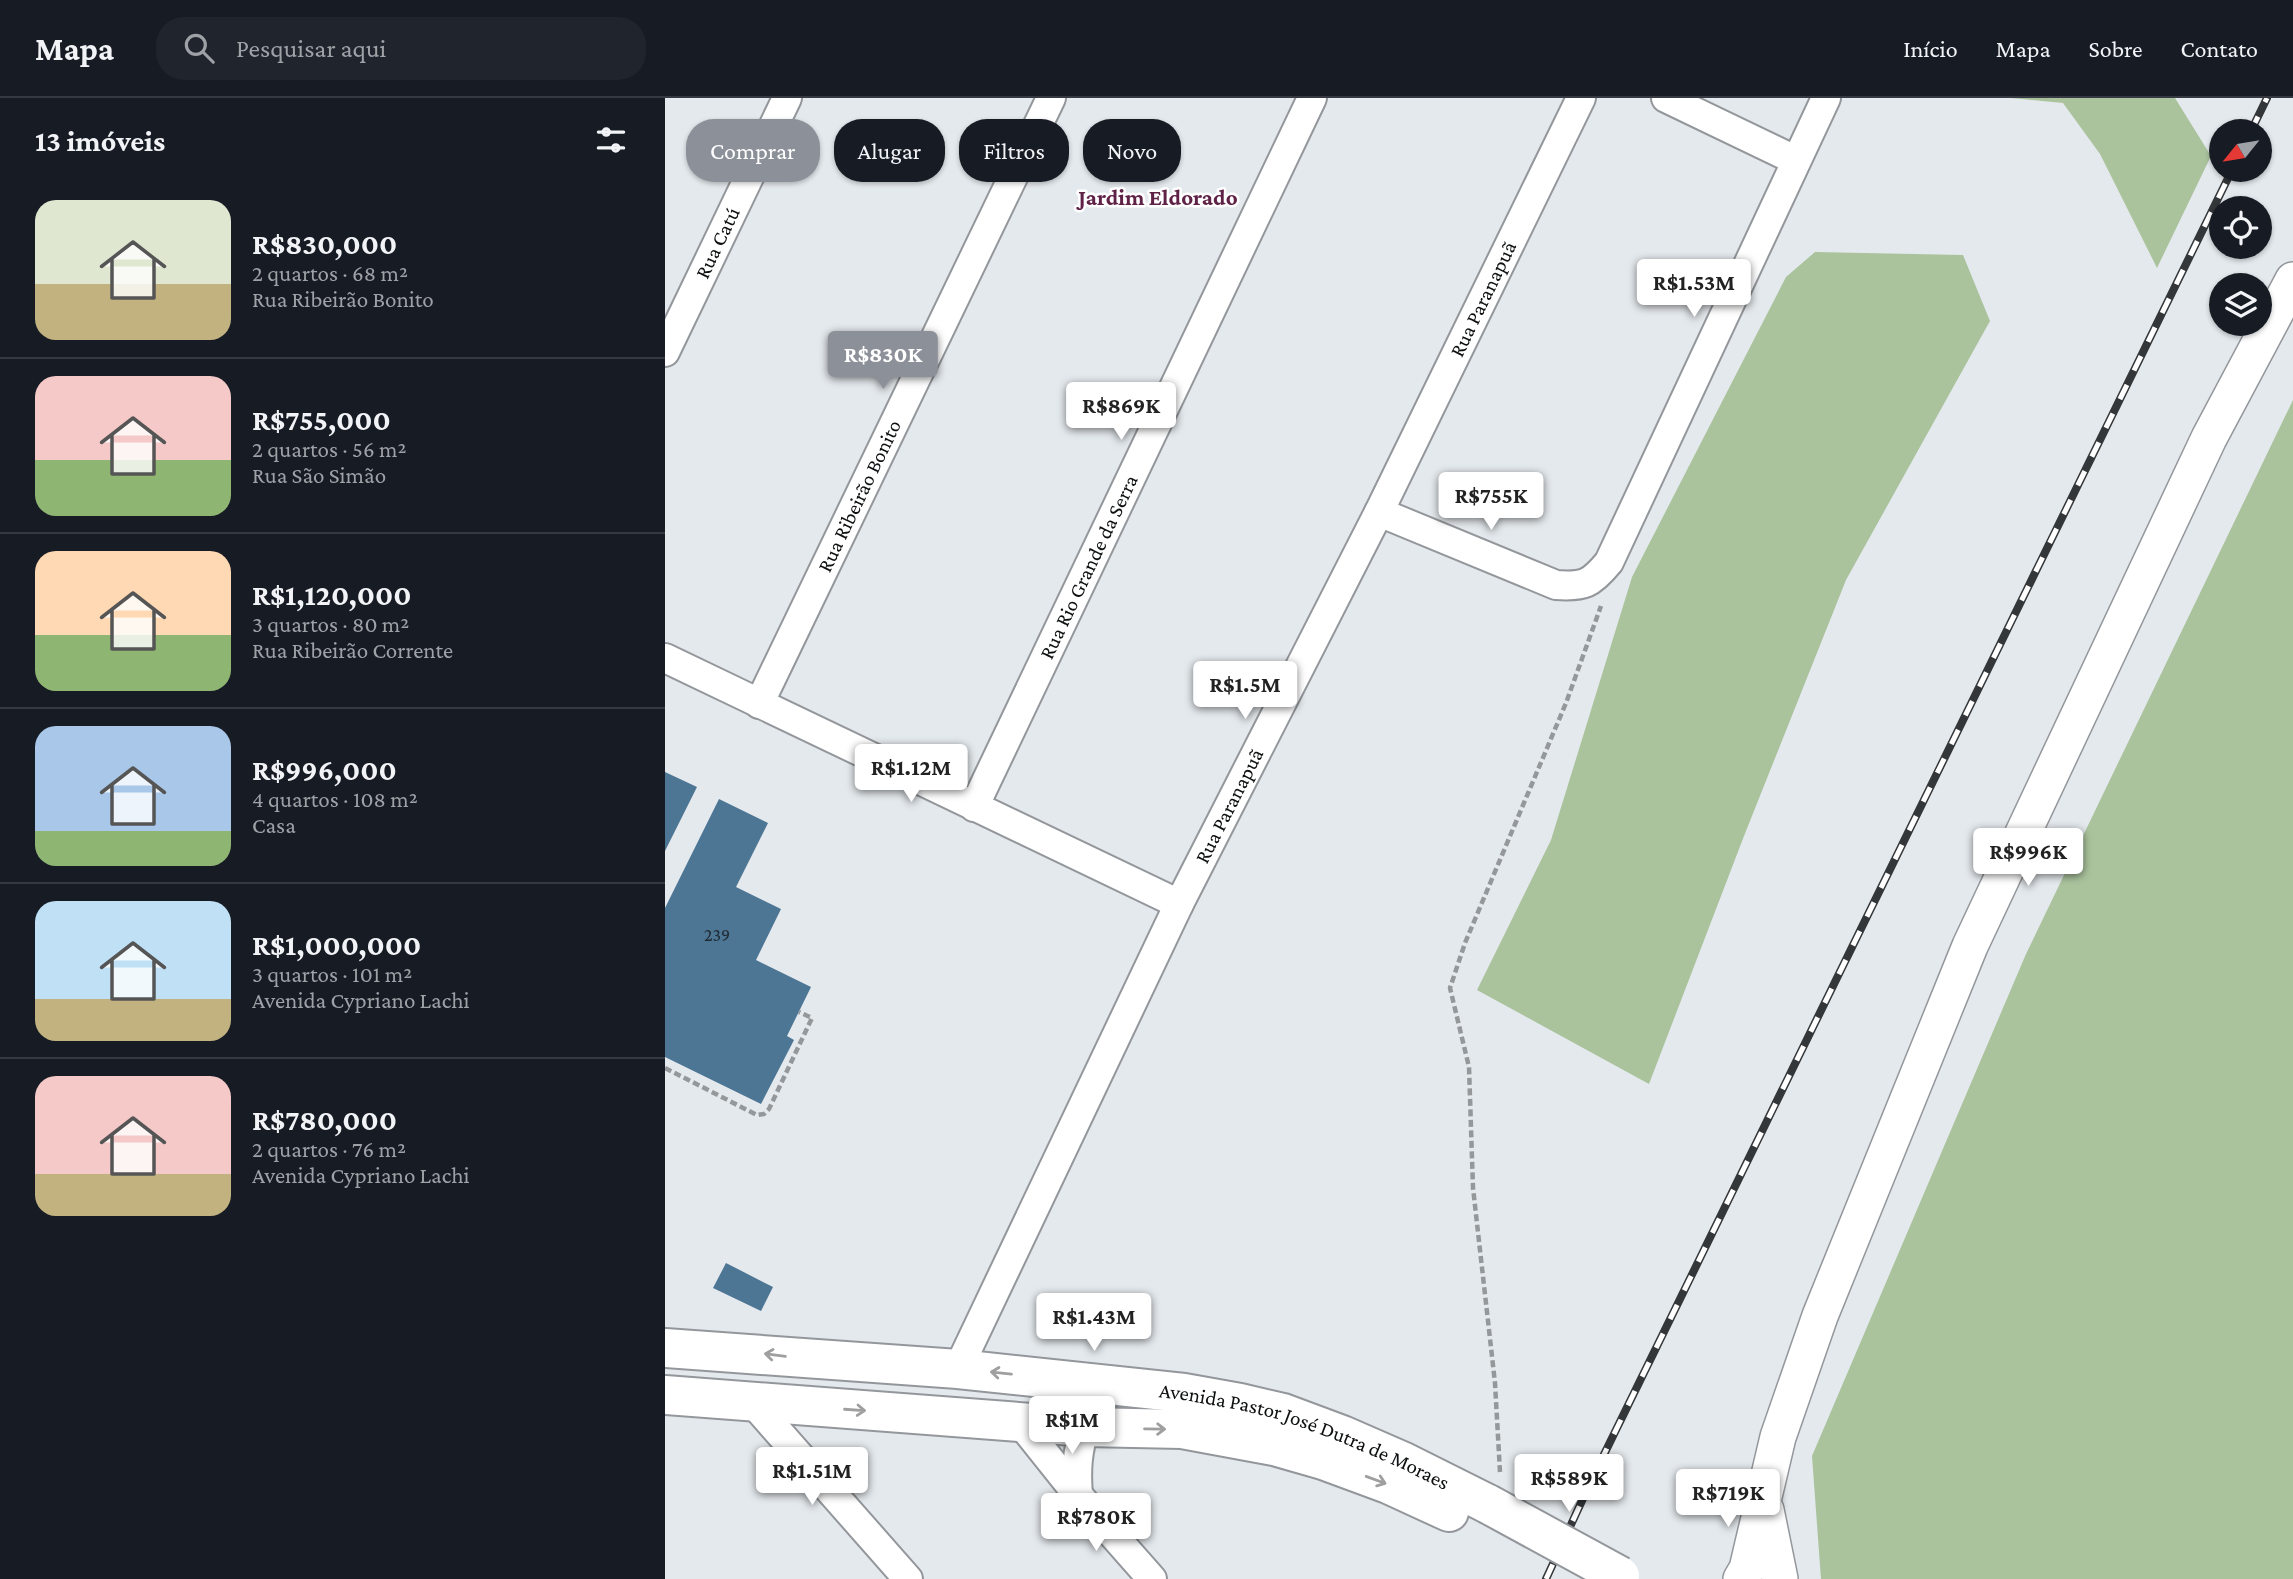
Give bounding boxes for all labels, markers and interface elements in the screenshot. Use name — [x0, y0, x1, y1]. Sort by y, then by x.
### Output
search box — [156, 17, 646, 80]
icon: search — [180, 29, 218, 67]
text: Mapa — [35, 30, 114, 67]
text: Pesquisar aqui — [236, 34, 386, 63]
text: Início — [1903, 35, 1958, 62]
text: Mapa — [1996, 35, 2051, 62]
text: Sobre — [2089, 35, 2143, 62]
text: Contato — [2181, 35, 2258, 62]
chip: Comprar — [686, 119, 820, 182]
chip: Alugar — [834, 119, 945, 182]
chip: Filtros — [959, 119, 1069, 182]
chip: Novo — [1083, 119, 1181, 182]
north arrow — [2209, 119, 2271, 182]
map controls — [2209, 119, 2272, 336]
icon: filters — [592, 121, 630, 159]
text: 13 imóveis — [35, 124, 165, 157]
district label: Jardim Eldorado — [1076, 184, 1238, 210]
button: locate — [2209, 196, 2272, 259]
street label: Rua Catú — [690, 203, 745, 283]
text: R$830,000 — [252, 227, 397, 260]
icon: home — [91, 228, 175, 312]
street label: Rua Paranapuã — [1445, 237, 1521, 361]
text: 2 quartos · 68 m² — [252, 260, 408, 286]
pin: R$1.53M — [1629, 260, 1759, 319]
text: R$1.53M — [1653, 269, 1735, 295]
button: layers — [2209, 273, 2272, 336]
text: Rua Ribeirão Bonito — [252, 286, 434, 312]
pin: R$830K — [826, 331, 940, 391]
text: R$830K — [844, 341, 922, 367]
pin: R$869K — [1064, 382, 1178, 442]
text: R$869K — [1082, 392, 1160, 418]
text: R$755,000 — [252, 403, 391, 436]
icon: home — [91, 404, 175, 488]
street label: Rua Ribeirão Bonito — [812, 416, 906, 576]
text: 2 quartos · 56 m² — [252, 436, 406, 462]
text: Rua São Simão — [252, 462, 386, 488]
street label: Rua Rio Grande da Serra — [1034, 471, 1143, 663]
pin: R$755K — [1434, 472, 1548, 532]
text: R$755K — [1454, 482, 1528, 508]
text: R$1,120,000 — [252, 578, 411, 611]
icon: home — [91, 579, 175, 663]
text: 3 quartos · 80 m² — [252, 611, 409, 637]
text: Rua Ribeirão Corrente — [252, 637, 453, 663]
pin: R$1.5M — [1188, 662, 1302, 721]
text: R$1.5M — [1209, 671, 1281, 697]
pin: R$1.12M — [846, 744, 976, 804]
street label: Rua Paranapuã — [1190, 744, 1268, 867]
text: R$996,000 — [252, 753, 397, 786]
icon: home — [91, 754, 175, 838]
text: R$1.12M — [871, 754, 951, 780]
text: 4 quartos · 108 m² — [252, 786, 418, 812]
text: Casa — [252, 812, 296, 838]
pin: R$996K — [1971, 828, 2085, 888]
text: R$996K — [1989, 838, 2067, 864]
house number: 239 — [704, 925, 730, 945]
text: R$1,000,000 — [252, 928, 421, 961]
icon: home — [91, 929, 175, 1013]
text: 3 quartos · 101 m² — [252, 961, 412, 987]
text: Avenida Cypriano Lachi — [252, 987, 470, 1013]
text: R$780,000 — [252, 1103, 397, 1136]
icon: home — [91, 1104, 175, 1188]
text: 2 quartos · 76 m² — [252, 1136, 406, 1162]
text: Avenida Cypriano Lachi — [252, 1162, 470, 1188]
pin: R$1.43M — [1029, 1294, 1159, 1353]
text: R$1.43M — [1052, 1303, 1136, 1329]
one-way arrow — [764, 1349, 786, 1362]
one-way arrow — [990, 1367, 1013, 1380]
street label: Avenida Pastor José Dutra de Moraes — [1158, 1378, 1453, 1495]
pin: R$1M — [1031, 1396, 1113, 1456]
one-way arrow — [843, 1404, 866, 1417]
text: R$1M — [1045, 1406, 1099, 1432]
one-way arrow — [1144, 1422, 1167, 1436]
pin: R$1.51M — [747, 1448, 877, 1507]
pin: R$589K — [1512, 1454, 1626, 1514]
text: R$1.51M — [772, 1457, 852, 1483]
text: R$589K — [1531, 1464, 1607, 1490]
pin: R$719K — [1671, 1470, 1785, 1529]
one-way arrow — [1364, 1475, 1386, 1487]
text: R$719K — [1692, 1479, 1764, 1505]
pin: R$780K — [1039, 1494, 1153, 1553]
text: R$780K — [1057, 1503, 1135, 1529]

